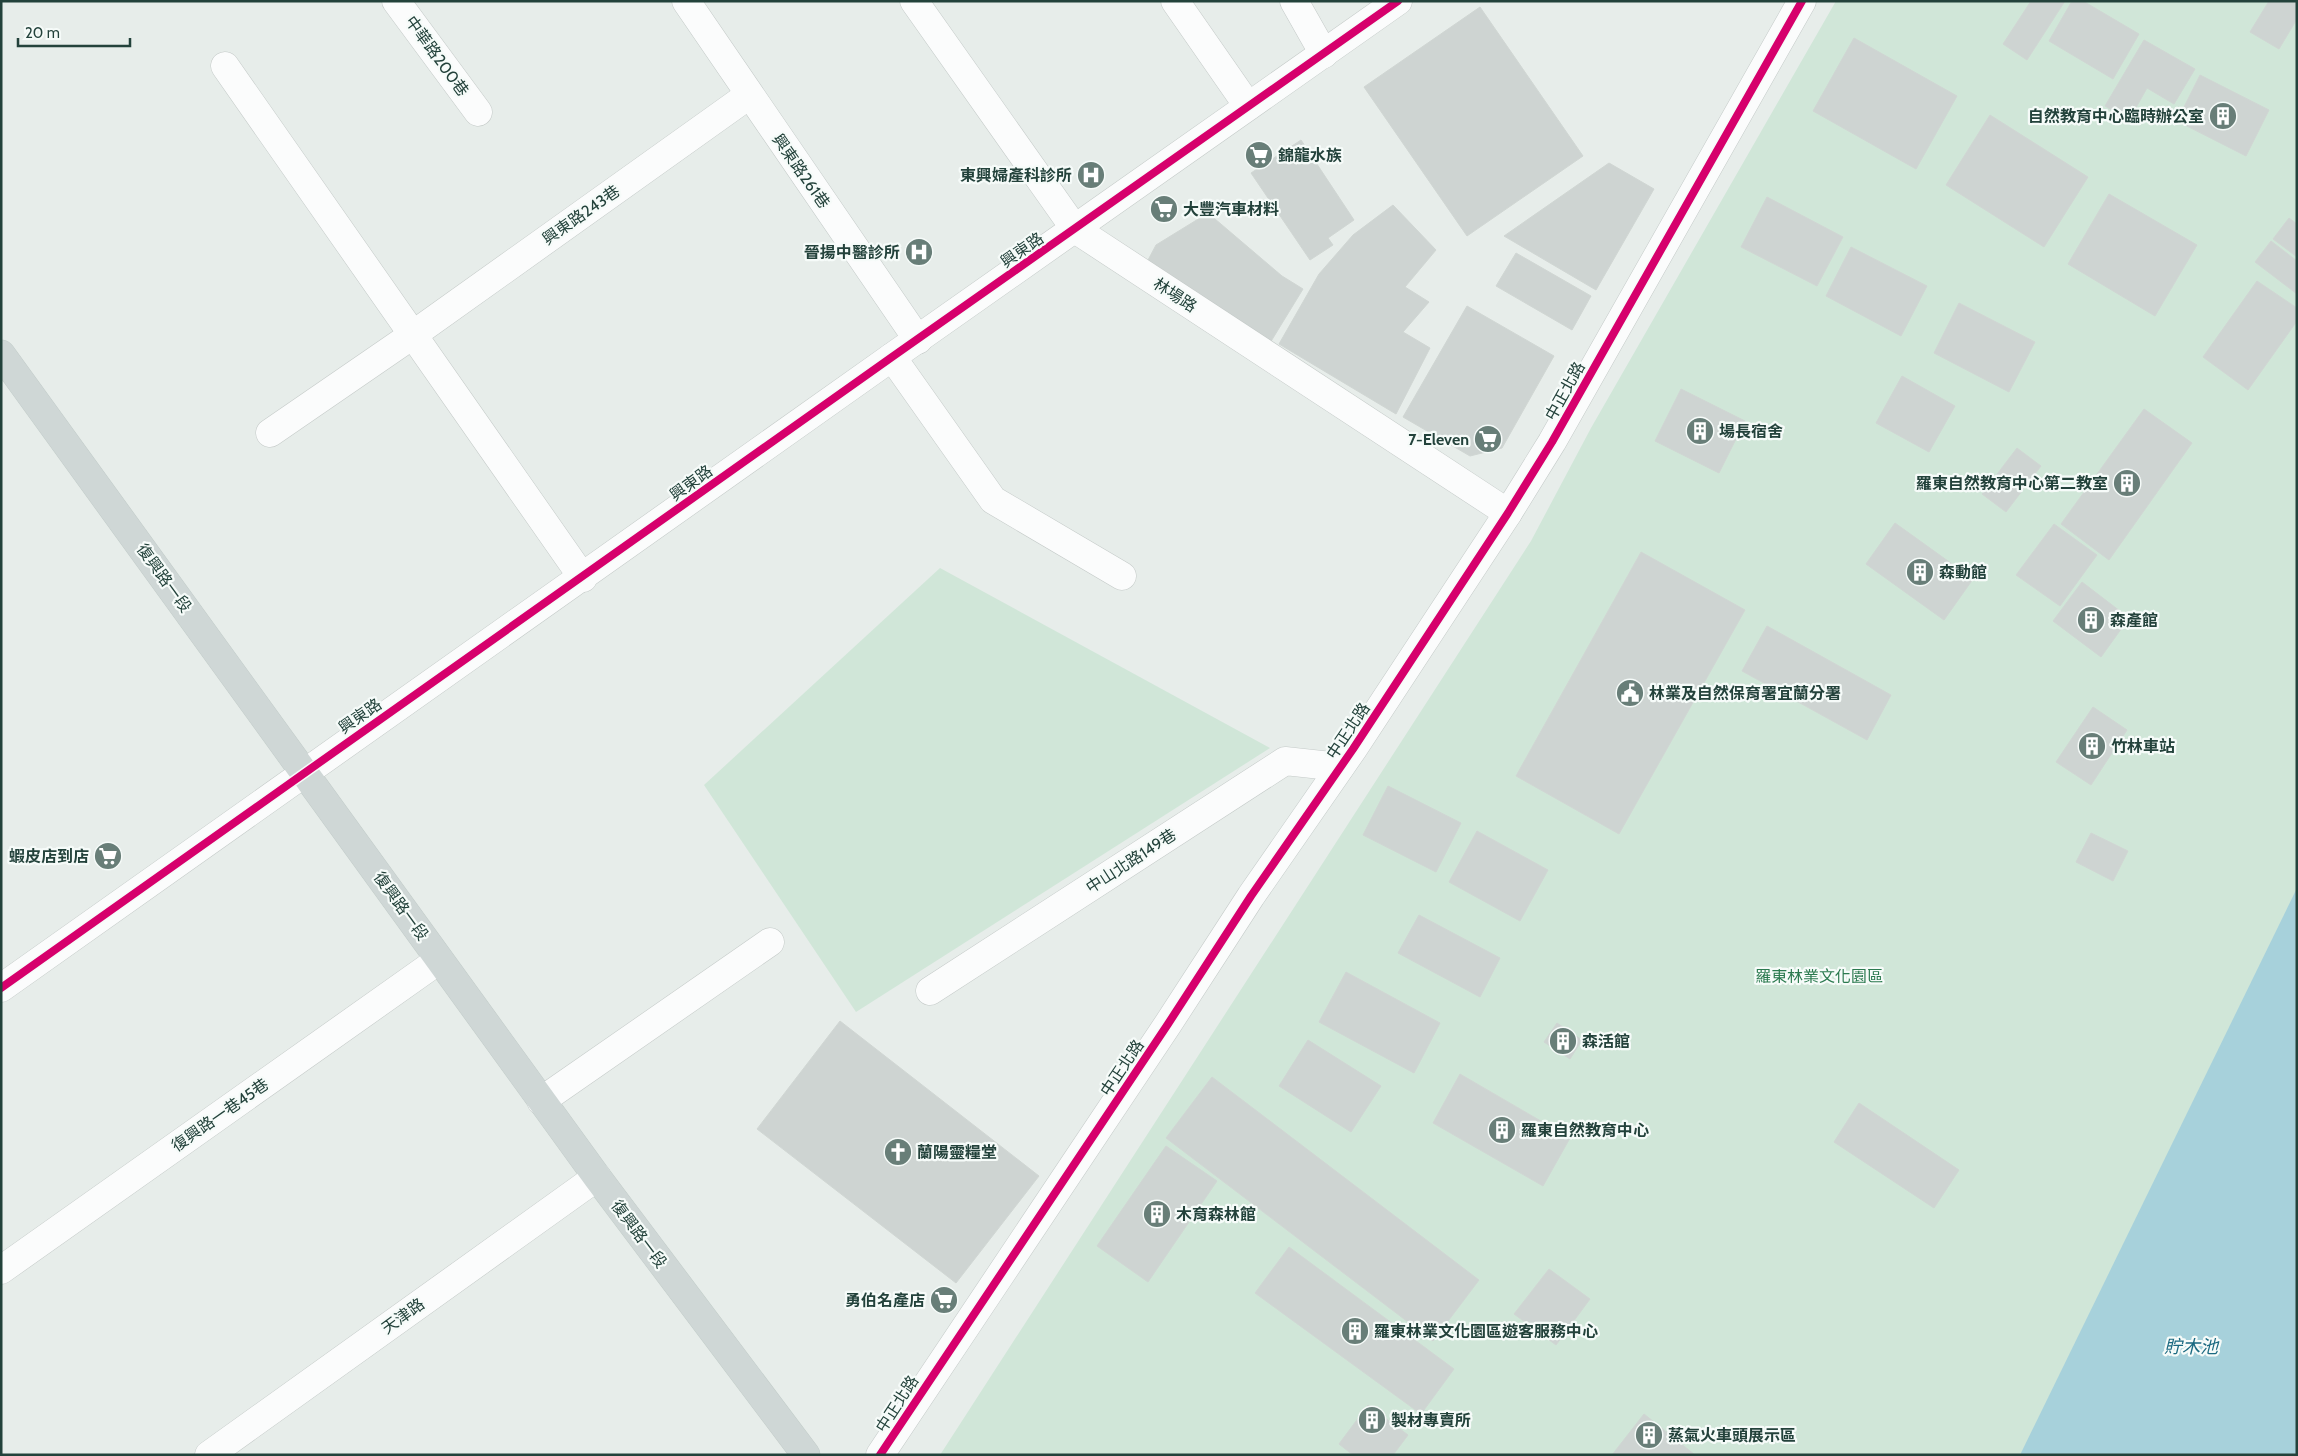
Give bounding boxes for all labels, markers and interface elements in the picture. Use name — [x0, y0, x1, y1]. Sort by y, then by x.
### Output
street label: 中華路200巷 — [401, 12, 473, 100]
scale bar — [18, 15, 130, 47]
text: 20 m — [25, 24, 60, 42]
building icon: 自然教育中心臨時辦公室 — [2208, 101, 2238, 131]
place label: 自然教育中心臨時辦公室 — [2028, 107, 2204, 126]
street label: 興東路261巷 — [768, 130, 834, 212]
supermarket icon: 錦龍水族 — [1244, 140, 1274, 170]
place label: 錦龍水族 — [1278, 146, 1342, 165]
hospital icon: 東興婦產科診所 — [1076, 160, 1106, 190]
place label: 東興婦產科診所 — [960, 166, 1072, 185]
street label: 興東路243巷 — [539, 181, 623, 249]
supermarket icon: 大豐汽車材料 — [1149, 194, 1179, 224]
place label: 大豐汽車材料 — [1183, 200, 1279, 219]
street label: 興東路 — [997, 228, 1047, 272]
hospital icon: 晉揚中醫診所 — [904, 237, 934, 267]
place label: 晉揚中醫診所 — [804, 243, 900, 262]
street label: 林場路 — [1150, 274, 1200, 316]
street label: 中正北路 — [1541, 358, 1589, 424]
building icon: 場長宿舍 — [1685, 416, 1715, 446]
place label: 場長宿舍 — [1719, 422, 1783, 441]
supermarket icon: 7-Eleven — [1473, 424, 1503, 454]
place label: 7-Eleven — [1408, 430, 1469, 449]
street label: 興東路 — [666, 461, 716, 505]
building icon: 羅東自然教育中心第二教室 — [2112, 468, 2142, 498]
place label: 羅東自然教育中心第二教室 — [1916, 474, 2108, 493]
street label: 復興路一段 — [133, 540, 195, 616]
building icon: 森動館 — [1905, 557, 1935, 587]
place label: 森動館 — [1939, 563, 1987, 582]
building icon: 森產館 — [2076, 605, 2106, 635]
place label: 森產館 — [2110, 611, 2158, 630]
public building icon: 林業及自然保育署宜蘭分署 — [1615, 678, 1645, 708]
place label: 林業及自然保育署宜蘭分署 — [1649, 684, 1841, 703]
street label: 興東路 — [335, 694, 385, 738]
street label: 中正北路 — [1322, 699, 1374, 763]
building icon: 竹林車站 — [2077, 731, 2107, 761]
place label: 竹林車站 — [2111, 737, 2175, 756]
street label: 中山北路149巷 — [1082, 825, 1180, 897]
supermarket icon: 蝦皮店到店 — [93, 841, 123, 871]
place label: 蝦皮店到店 — [9, 847, 89, 866]
street label: 復興路一段 — [370, 868, 432, 944]
park label: 羅東林業文化園區 — [1755, 967, 1883, 986]
building icon: 森活館 — [1548, 1026, 1578, 1056]
place label: 森活館 — [1582, 1032, 1630, 1051]
street label: 中正北路 — [1096, 1036, 1148, 1100]
street label: 復興路一巷45巷 — [168, 1075, 272, 1155]
building icon: 羅東自然教育中心 — [1487, 1115, 1517, 1145]
place label: 羅東自然教育中心 — [1521, 1121, 1649, 1140]
church icon: 蘭陽靈糧堂 — [883, 1137, 913, 1167]
place label: 蘭陽靈糧堂 — [917, 1143, 997, 1162]
street label: 復興路一段 — [607, 1196, 671, 1272]
building icon: 木育森林館 — [1142, 1199, 1172, 1229]
place label: 木育森林館 — [1176, 1205, 1256, 1224]
supermarket icon: 勇伯名產店 — [929, 1285, 959, 1315]
place label: 勇伯名產店 — [845, 1291, 925, 1310]
street label: 天津路 — [378, 1294, 428, 1338]
building icon: 羅東林業文化園區遊客服務中心 — [1340, 1316, 1370, 1346]
place label: 羅東林業文化園區遊客服務中心 — [1374, 1322, 1598, 1341]
water label: 貯木池 — [2164, 1336, 2220, 1358]
street label: 中正北路 — [872, 1372, 922, 1436]
building icon: 製材專賣所 — [1357, 1405, 1387, 1435]
place label: 製材專賣所 — [1391, 1411, 1471, 1430]
building icon: 蒸氣火車頭展示區 — [1634, 1420, 1664, 1450]
place label: 蒸氣火車頭展示區 — [1668, 1426, 1796, 1445]

